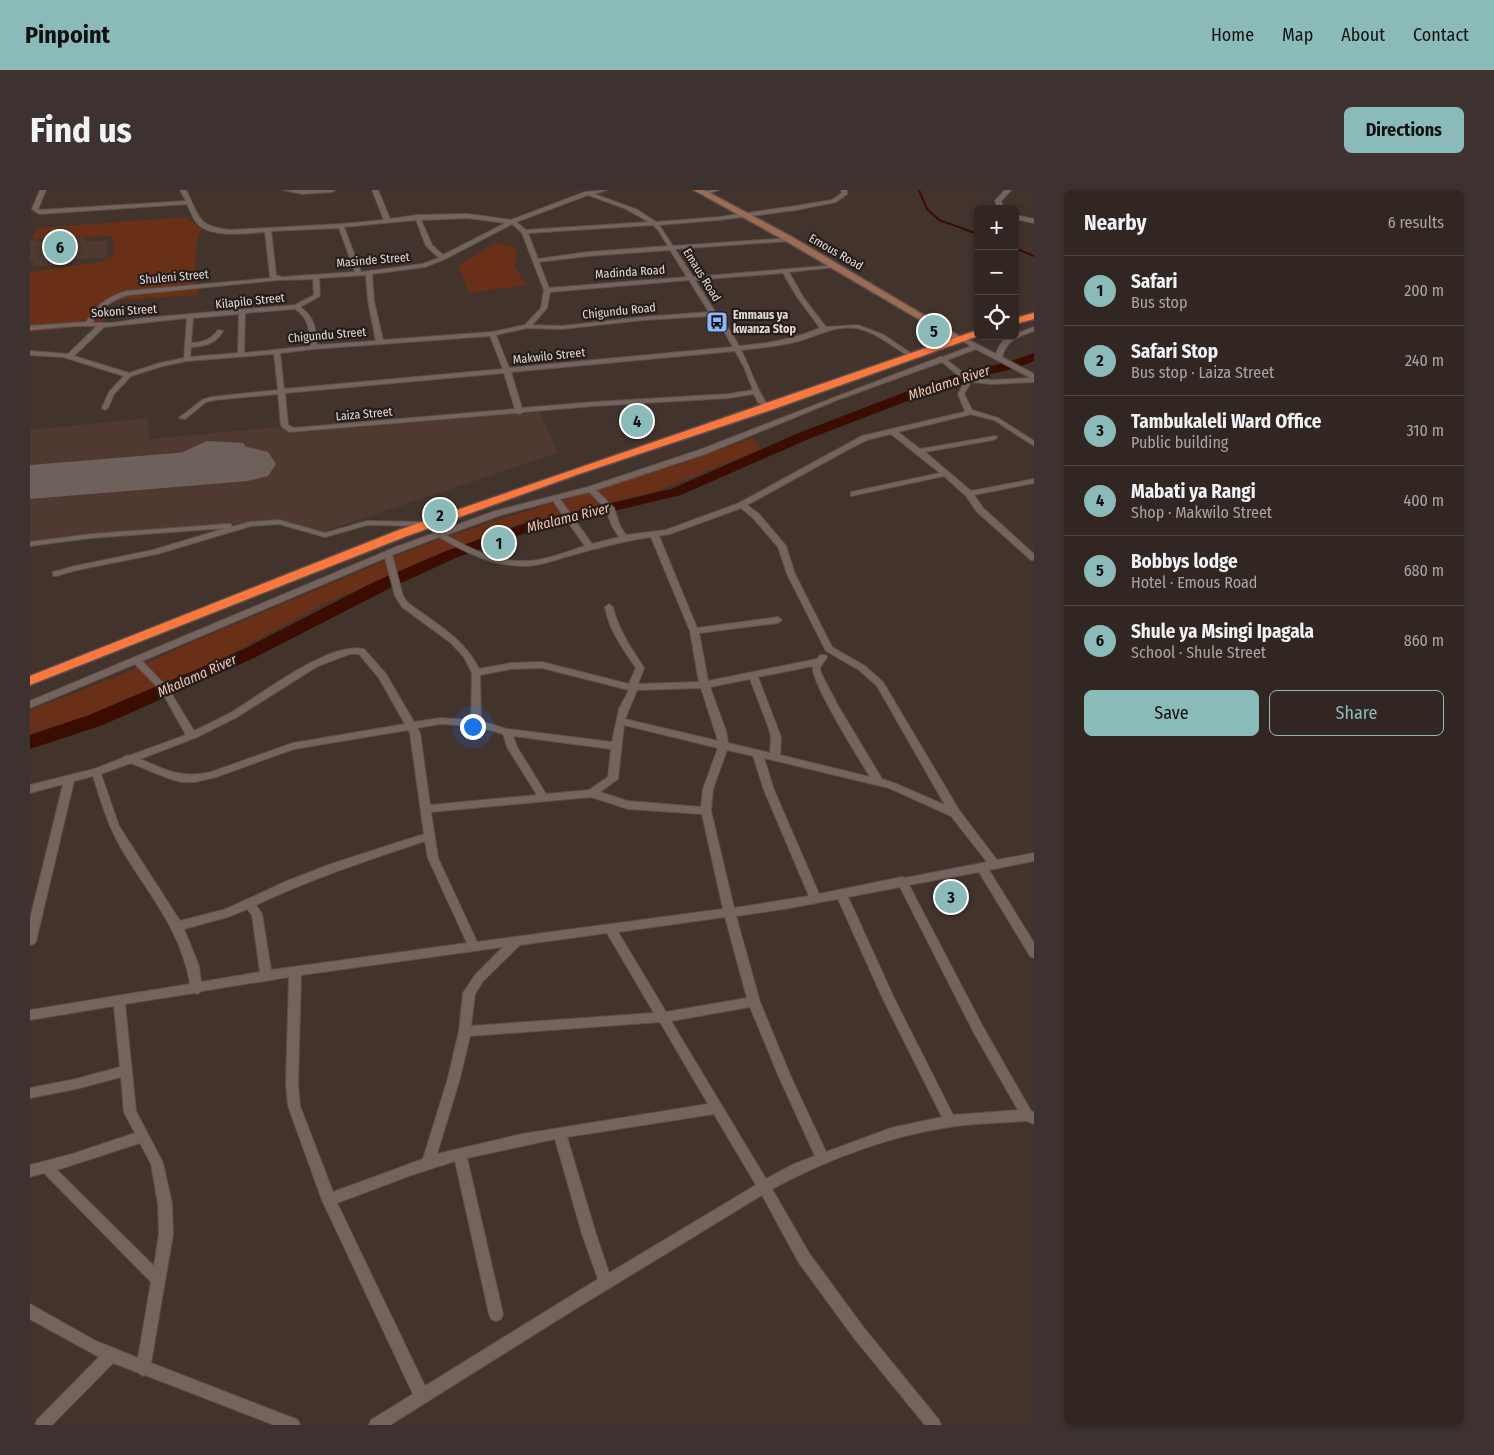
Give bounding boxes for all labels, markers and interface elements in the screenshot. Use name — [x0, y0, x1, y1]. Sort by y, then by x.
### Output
text: Pinpoint — [25, 21, 110, 49]
text: Home — [1211, 24, 1254, 46]
text: Map — [1282, 24, 1313, 46]
text: About — [1341, 24, 1385, 46]
text: Contact — [1413, 24, 1469, 46]
button: Directions — [1344, 107, 1464, 153]
text: Find us — [30, 109, 132, 151]
map controls — [974, 205, 1019, 340]
button: + — [974, 205, 1019, 250]
text: Nearby — [1084, 210, 1146, 236]
text: 6 results — [1388, 213, 1444, 232]
pin: 6 — [44, 228, 76, 266]
street label: Emous Road — [806, 231, 866, 273]
street label: Emaus Road — [680, 246, 724, 304]
street label: Masinde Street — [336, 250, 410, 270]
button: − — [974, 250, 1019, 295]
street label: Madinda Road — [594, 263, 666, 281]
street label: Shuleni Street — [139, 267, 209, 287]
text: Safari — [1131, 270, 1177, 293]
text: 1 — [1097, 281, 1103, 300]
text: 200 m — [1404, 281, 1444, 300]
street label: Kilapilo Street — [215, 290, 285, 312]
text: Bus stop — [1131, 293, 1187, 312]
button: locate — [974, 295, 1019, 340]
street label: Chigundu Road — [582, 300, 656, 322]
street label: Sokoni Street — [91, 302, 157, 320]
place label: Emmaus ya kwanza Stop — [733, 308, 796, 336]
bus stop icon: Emmaus ya kwanza Stop — [705, 310, 729, 334]
pin: 5 — [918, 312, 950, 350]
street label: Chigundu Street — [287, 325, 367, 345]
text: Safari Stop — [1131, 340, 1218, 363]
street label: Makwilo Street — [512, 345, 586, 367]
text: 2 — [1096, 351, 1104, 370]
text: 240 m — [1405, 351, 1444, 370]
water label: Mkalama River — [906, 361, 993, 404]
text: Bus stop · Laiza Street — [1131, 363, 1274, 382]
pin: 4 — [621, 402, 653, 440]
street label: Laiza Street — [335, 405, 393, 423]
text: Tambukaleli Ward Office — [1131, 410, 1321, 433]
text: 3 — [1096, 421, 1104, 440]
text: 310 m — [1407, 421, 1444, 440]
text: Public building — [1131, 433, 1228, 452]
text: Mabati ya Rangi — [1131, 480, 1256, 503]
text: 4 — [1096, 491, 1104, 510]
text: 400 m — [1404, 491, 1444, 510]
pin: 2 — [424, 496, 456, 534]
water label: Mkalama River — [525, 499, 612, 537]
text: Shop · Makwilo Street — [1131, 503, 1272, 522]
pin: 1 — [483, 524, 515, 562]
text: Bobbys lodge — [1131, 550, 1238, 573]
text: 5 — [1096, 561, 1104, 580]
text: 680 m — [1404, 561, 1444, 580]
text: Hotel · Emous Road — [1131, 573, 1257, 592]
text: Shule ya Msingi Ipagala — [1131, 620, 1314, 643]
text: 6 — [1096, 631, 1104, 650]
text: 860 m — [1404, 631, 1444, 650]
text: School · Shule Street — [1131, 643, 1266, 662]
water label: Mkalama River — [155, 651, 240, 701]
button: Save — [1084, 690, 1259, 736]
button: Share — [1269, 690, 1444, 736]
your location — [460, 714, 486, 740]
pin: 3 — [935, 878, 967, 916]

